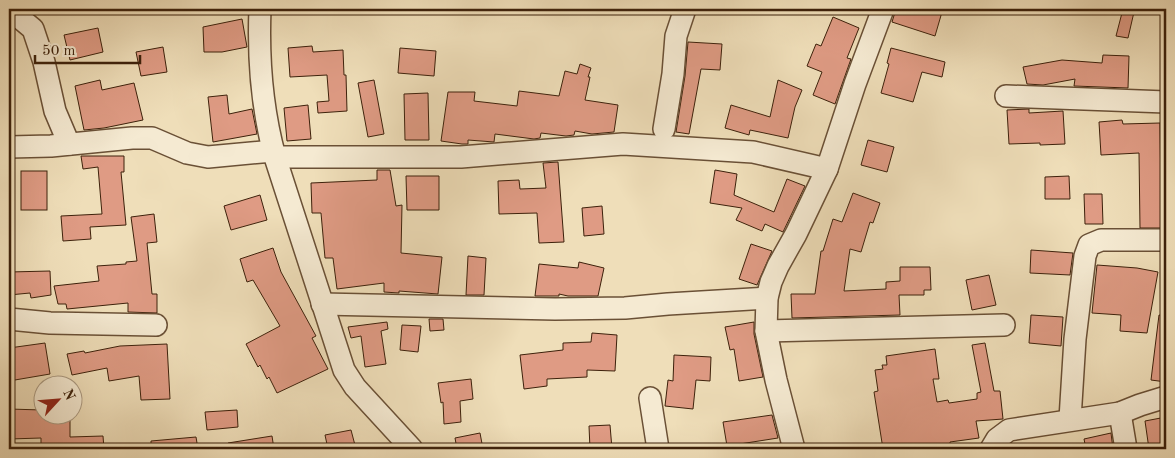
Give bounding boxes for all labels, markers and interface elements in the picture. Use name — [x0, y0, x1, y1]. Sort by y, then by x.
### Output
scale bar — [35, 32, 140, 64]
text: 50 m — [42, 44, 76, 59]
north arrow — [32, 376, 82, 426]
text: N — [60, 387, 78, 403]

